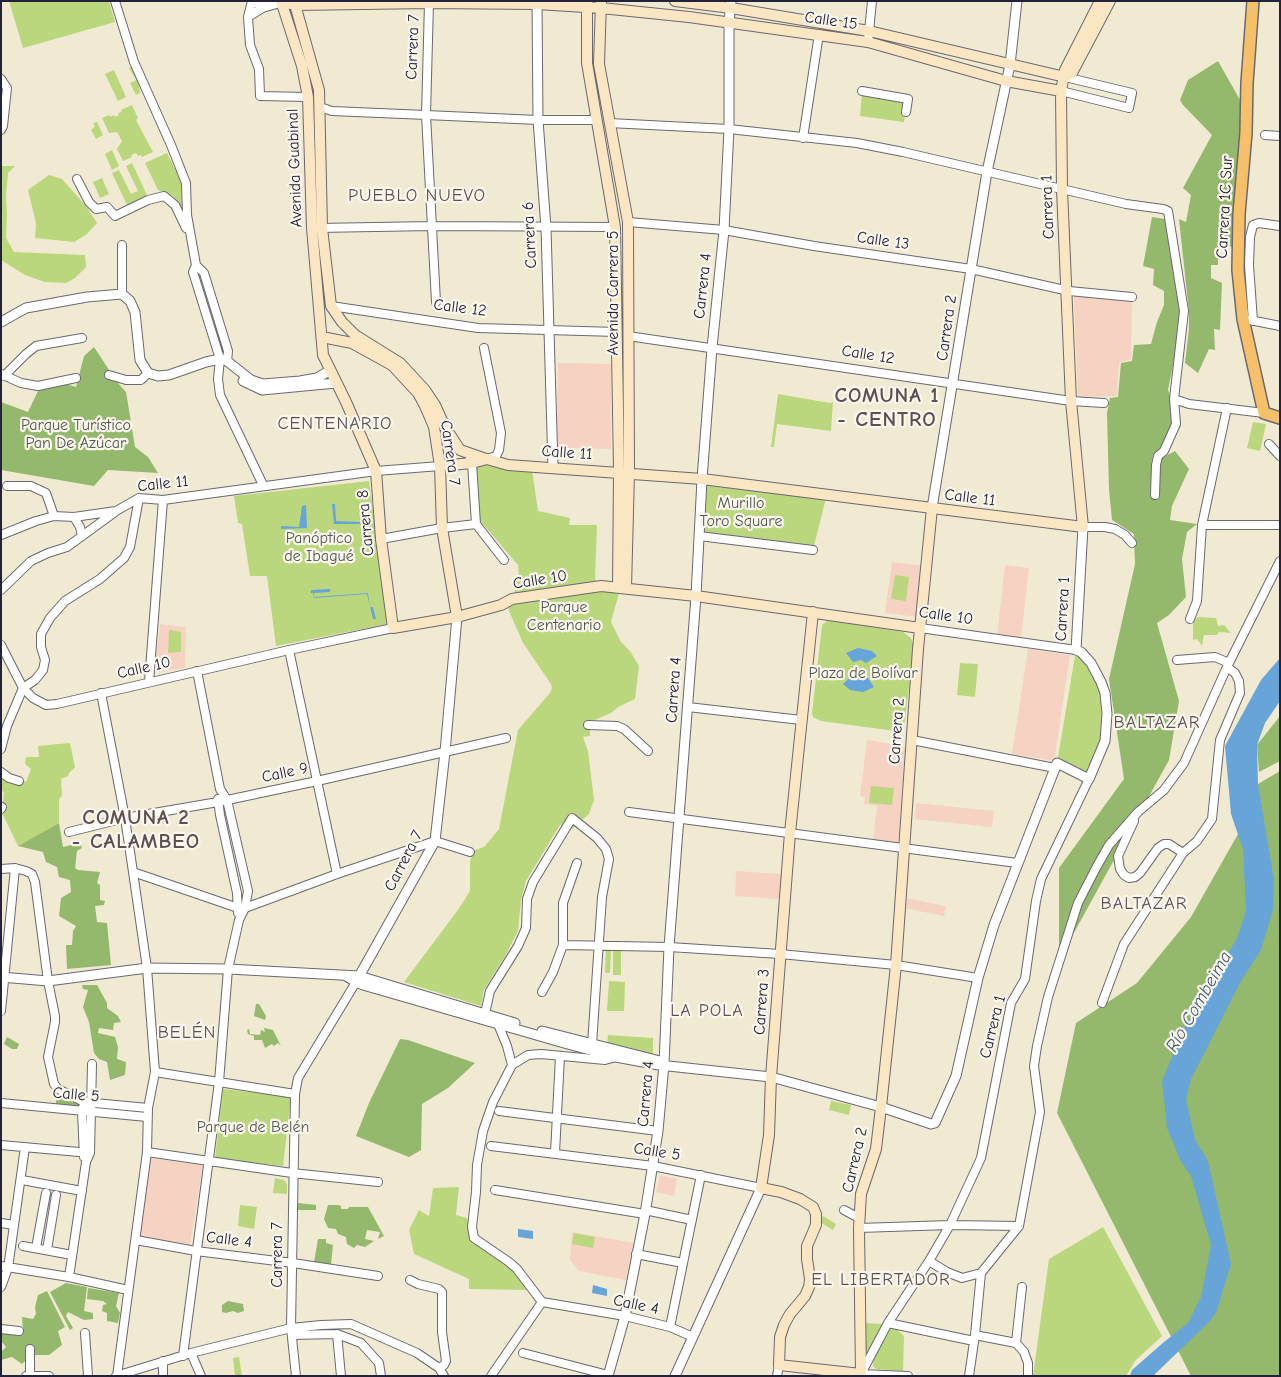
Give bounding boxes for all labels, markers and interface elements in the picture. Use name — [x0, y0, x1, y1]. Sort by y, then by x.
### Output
street label: Calle 15 — [803, 8, 859, 34]
street label: Carrera 7 — [402, 14, 424, 80]
street label: Avenida Guabinal — [283, 108, 307, 228]
street label: Carrera 1C Sur — [1213, 155, 1237, 259]
street label: Carrera 1 — [1037, 174, 1059, 240]
district label: PUEBLO NUEVO — [346, 185, 488, 207]
street label: Carrera 6 — [519, 201, 541, 269]
street label: Calle 13 — [855, 228, 911, 254]
street label: Avenida Carrera 5 — [603, 230, 623, 356]
street label: Carrera 4 — [690, 252, 716, 320]
street label: Carrera 2 — [933, 294, 961, 362]
street label: Calle 12 — [432, 295, 488, 321]
street label: Calle 12 — [840, 341, 896, 369]
district label: COMUNA 1 - CENTRO — [833, 383, 941, 433]
district label: CENTENARIO — [276, 413, 394, 435]
park label: Parque Turístico Pan De Azúcar — [21, 415, 131, 453]
street label: Carrera 7 — [436, 419, 464, 487]
street label: Calle 11 — [541, 442, 593, 464]
street label: Calle 11 — [137, 472, 189, 496]
street label: Calle 11 — [943, 485, 997, 511]
street label: Carrera 8 — [354, 489, 378, 557]
park label: Murillo Toro Square — [700, 493, 782, 531]
park label: Panóptico de Ibagué — [284, 528, 354, 566]
street label: Calle 10 — [512, 566, 568, 594]
street label: Carrera 1 — [1052, 576, 1074, 642]
park label: Parque Centenario — [527, 597, 601, 635]
street label: Calle 10 — [918, 603, 974, 629]
street label: Calle 10 — [115, 653, 173, 683]
street label: Carrera 4 — [662, 656, 686, 724]
park label: Plaza de Bolívar — [808, 663, 918, 683]
street label: Carrera 2 — [885, 697, 909, 765]
district label: BALTAZAR — [1113, 712, 1201, 734]
street label: Calle 9 — [260, 759, 310, 787]
district label: COMUNA 2 - CALAMBEO — [71, 805, 201, 855]
street label: Carrera 7 — [381, 827, 427, 895]
district label: BALTAZAR — [1100, 893, 1188, 915]
water label: Río Combeima — [1161, 948, 1237, 1056]
street label: Carrera 3 — [750, 968, 774, 1036]
street label: Carrera 1 — [976, 993, 1010, 1061]
district label: LA POLA — [669, 1000, 745, 1022]
district label: BELÉN — [157, 1022, 217, 1044]
street label: Carrera 4 — [634, 1060, 658, 1128]
street label: Calle 5 — [52, 1083, 100, 1107]
park label: Parque de Belén — [197, 1117, 309, 1137]
street label: Carrera 2 — [838, 1125, 872, 1195]
street label: Calle 5 — [632, 1139, 682, 1165]
street label: Carrera 7 — [267, 1222, 287, 1288]
street label: Calle 4 — [205, 1228, 253, 1252]
district label: EL LIBERTADOR — [810, 1269, 952, 1291]
street label: Calle 4 — [611, 1291, 661, 1319]

